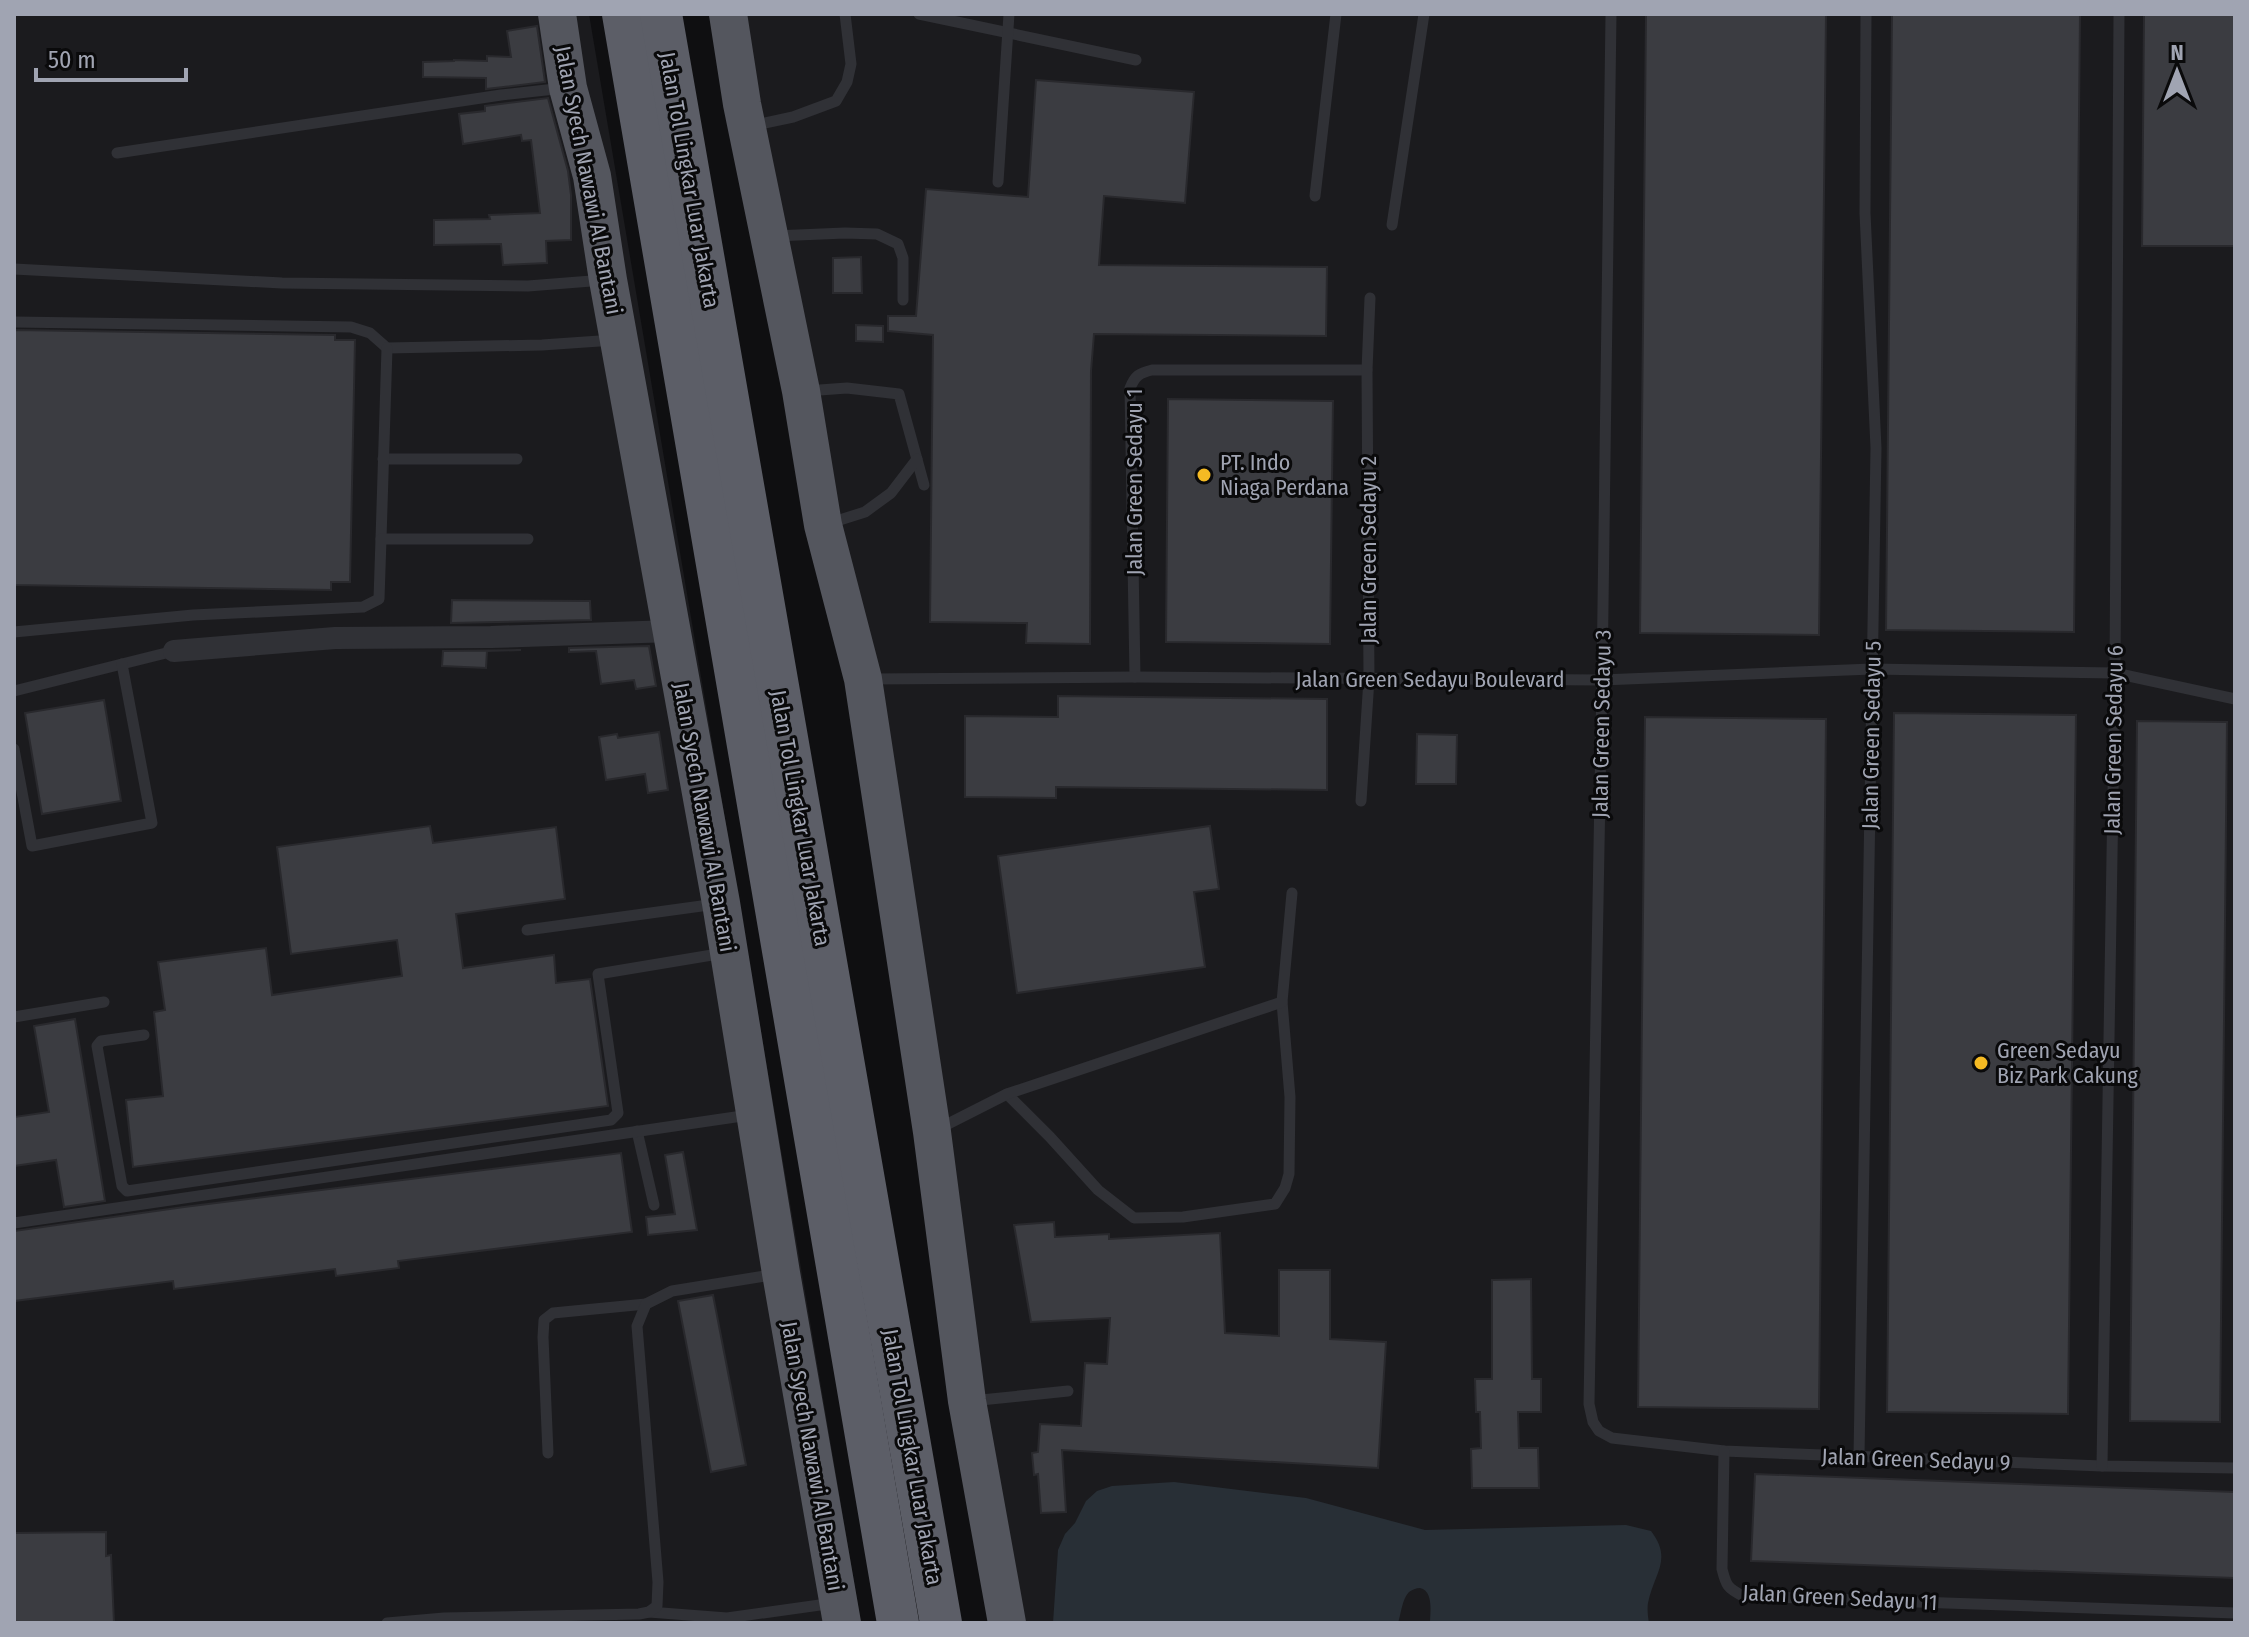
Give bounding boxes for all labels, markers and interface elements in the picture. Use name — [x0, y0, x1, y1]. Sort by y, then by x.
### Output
scale bar — [36, 32, 186, 82]
north arrow — [2137, 32, 2217, 112]
text: N — [2170, 39, 2184, 66]
street label: Jalan Syech Nawawi Al Bantani — [549, 43, 628, 317]
text: 50 m — [48, 46, 96, 74]
street label: Jalan Tol Lingkar Luar Jakarta — [654, 50, 725, 310]
street label: Jalan Green Sedayu 1 — [1121, 388, 1148, 576]
place label: PT. Indo Niaga Perdana — [1220, 449, 1349, 501]
street label: Jalan Green Sedayu 2 — [1355, 456, 1382, 644]
marker: PT. Indo Niaga Perdana — [1195, 466, 1213, 484]
street label: Jalan Green Sedayu 3 — [1586, 630, 1617, 818]
street label: Jalan Green Sedayu 5 — [1856, 640, 1887, 830]
street label: Jalan Green Sedayu 6 — [2098, 645, 2129, 835]
street label: Jalan Green Sedayu Boulevard — [1295, 666, 1565, 693]
street label: Jalan Syech Nawawi Al Bantani — [667, 680, 742, 954]
street label: Jalan Tol Lingkar Luar Jakarta — [765, 688, 836, 948]
place label: Green Sedayu Biz Park Cakung — [1997, 1037, 2139, 1089]
marker: Green Sedayu Biz Park Cakung — [1972, 1054, 1990, 1072]
street label: Jalan Syech Nawawi Al Bantani — [775, 1319, 850, 1593]
street label: Jalan Tol Lingkar Luar Jakarta — [877, 1327, 948, 1587]
street label: Jalan Green Sedayu 9 — [1821, 1443, 2011, 1476]
street label: Jalan Green Sedayu 11 — [1742, 1579, 1938, 1616]

